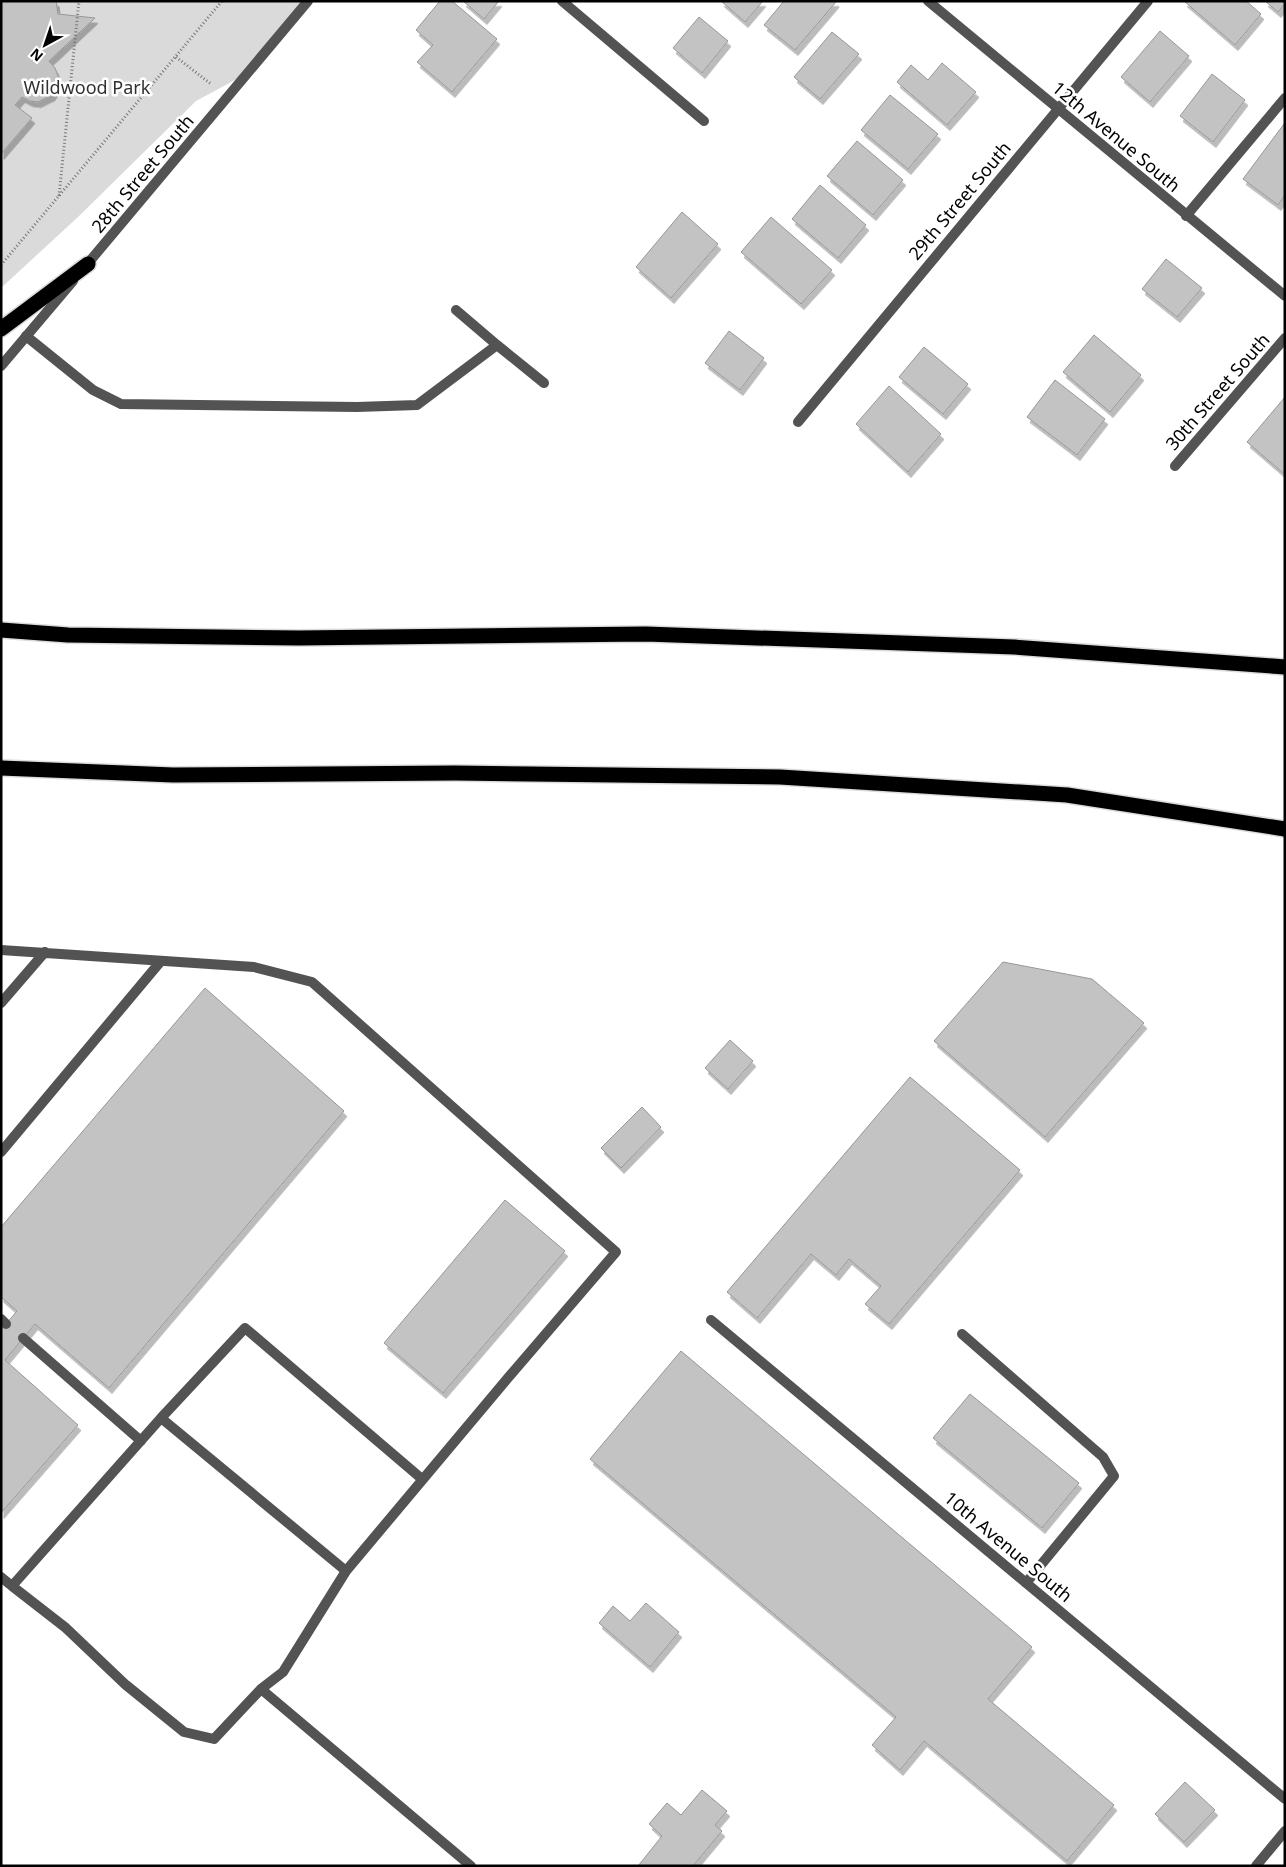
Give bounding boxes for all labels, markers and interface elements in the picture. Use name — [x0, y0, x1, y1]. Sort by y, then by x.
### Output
north arrow — [20, 20, 70, 70]
text: N — [26, 44, 47, 66]
park label: Wildwood Park — [24, 75, 151, 99]
street label: 12th Avenue South — [1048, 76, 1186, 197]
street label: 28th Street South — [86, 109, 199, 238]
street label: 29th Street South — [903, 136, 1016, 265]
street label: 30th Street South — [1160, 328, 1275, 455]
street label: 10th Avenue South — [940, 1486, 1078, 1607]

